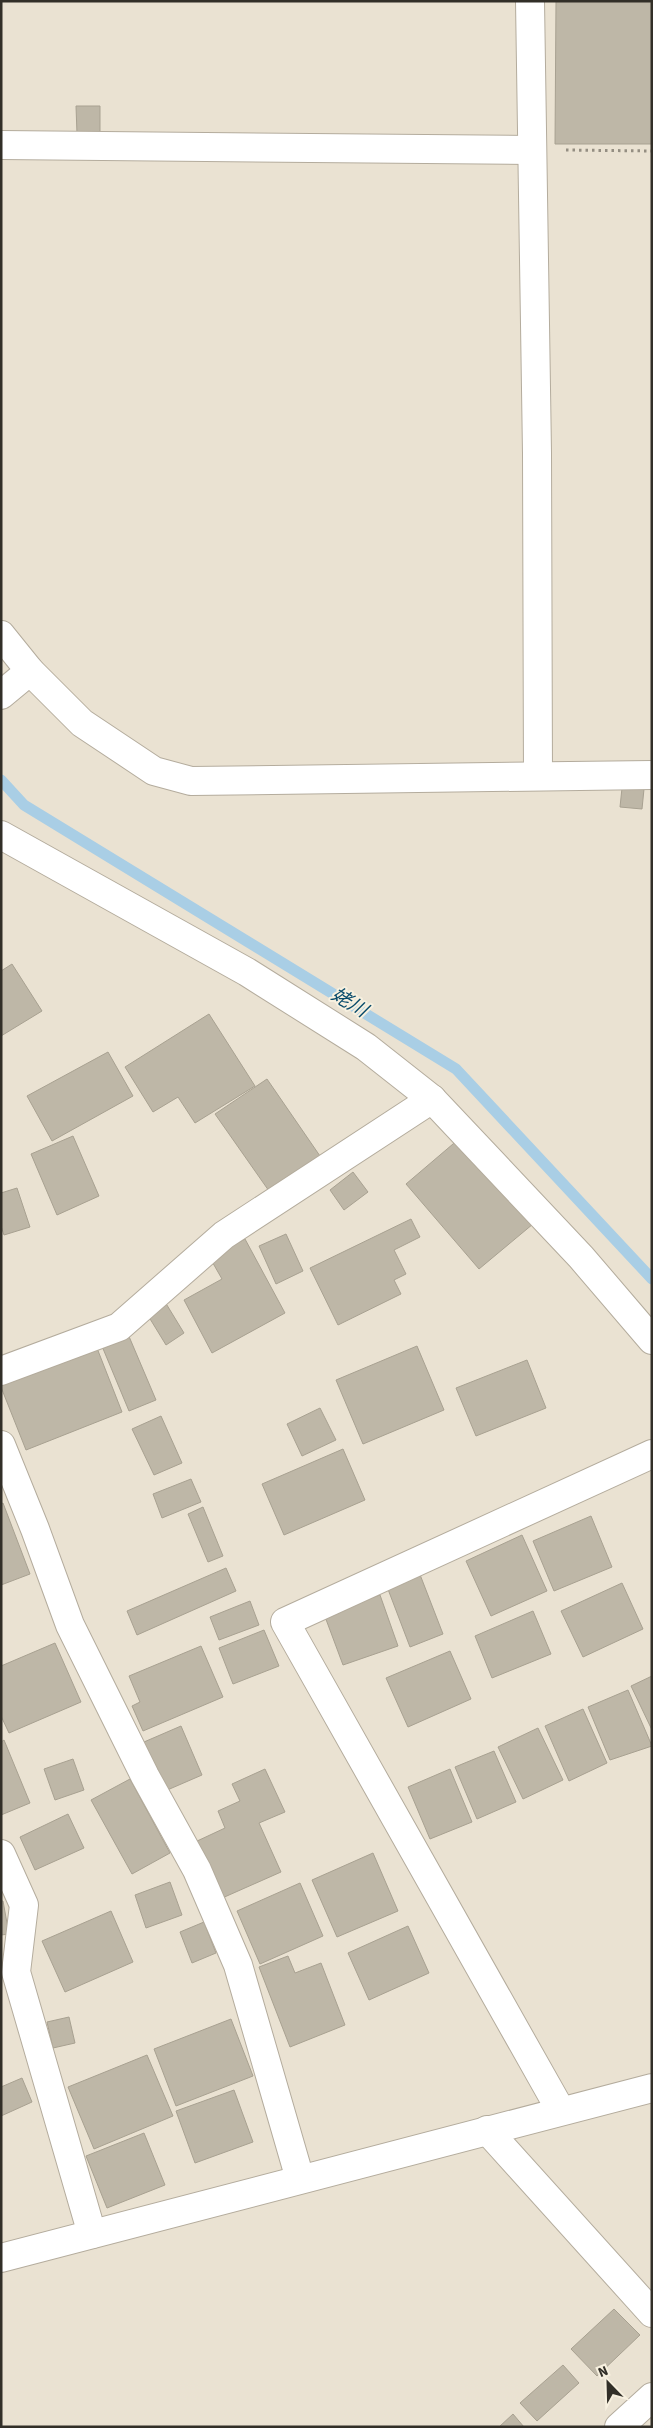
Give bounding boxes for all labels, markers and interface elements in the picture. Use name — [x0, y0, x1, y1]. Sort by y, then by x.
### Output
water label: 姥川 — [326, 982, 374, 1025]
north arrow — [583, 2358, 633, 2408]
text: N — [595, 2361, 612, 2383]

